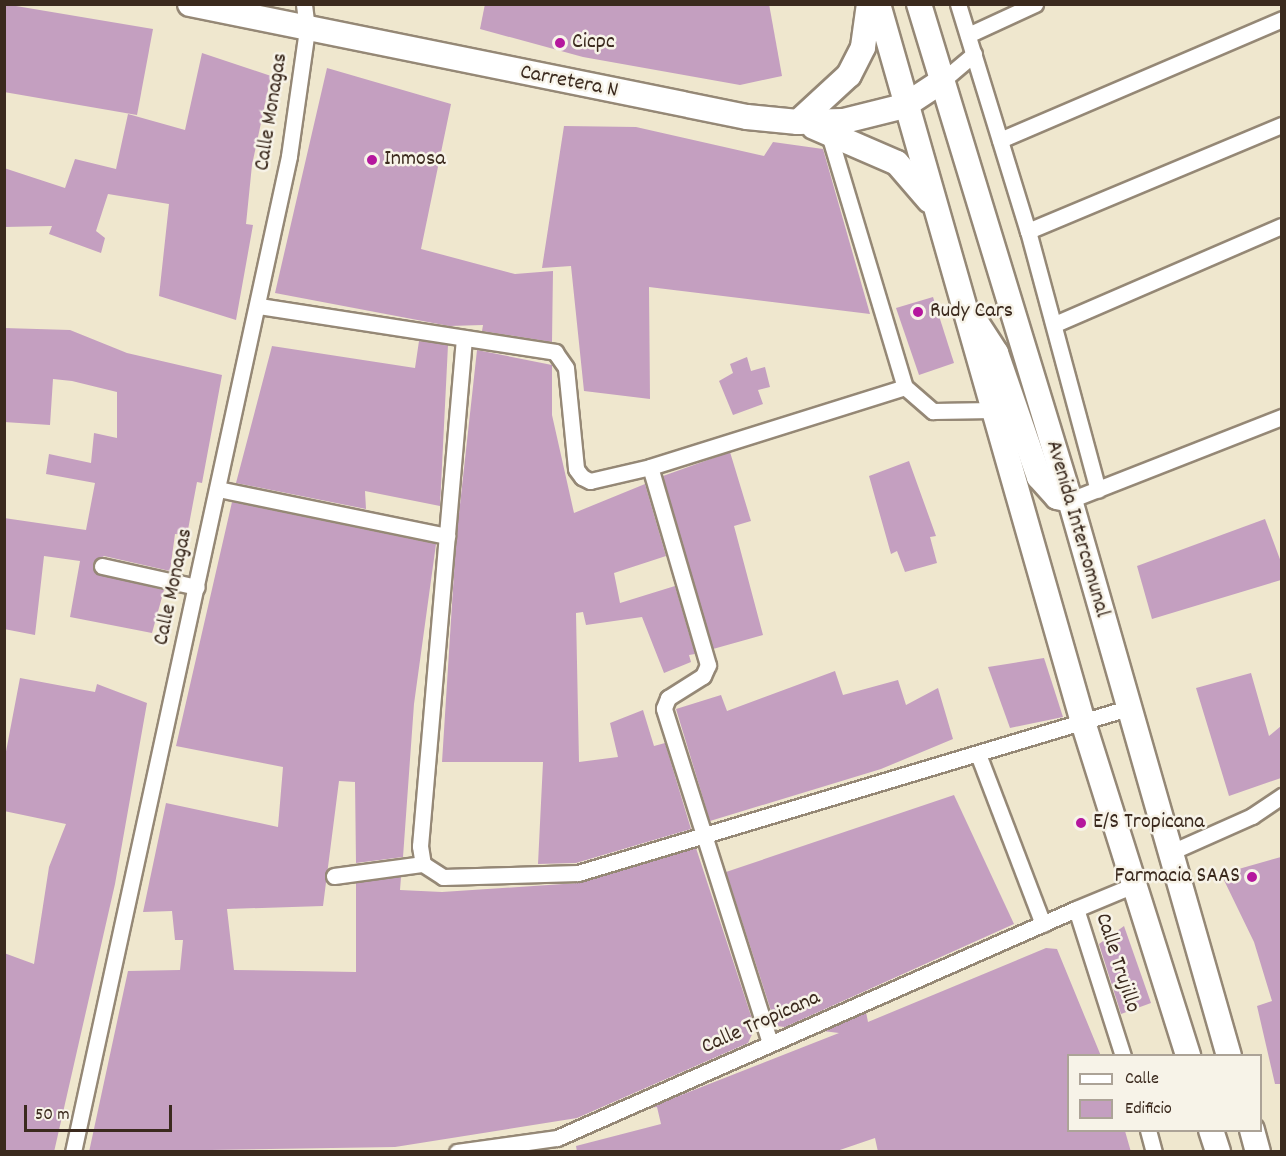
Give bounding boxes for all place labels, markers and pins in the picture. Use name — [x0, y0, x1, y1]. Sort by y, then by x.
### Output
place label: Cicpc — [572, 30, 615, 56]
marker: Cicpc — [553, 36, 567, 50]
place label: Inmosa — [384, 147, 445, 173]
marker: Inmosa — [365, 153, 379, 167]
place label: Rudy Cars — [930, 299, 1013, 325]
marker: Rudy Cars — [911, 305, 925, 319]
place label: E/S Tropicana — [1093, 810, 1205, 836]
marker: E/S Tropicana — [1074, 816, 1088, 830]
place label: Farmacia SAAS — [1115, 864, 1240, 890]
marker: Farmacia SAAS — [1245, 870, 1259, 884]

